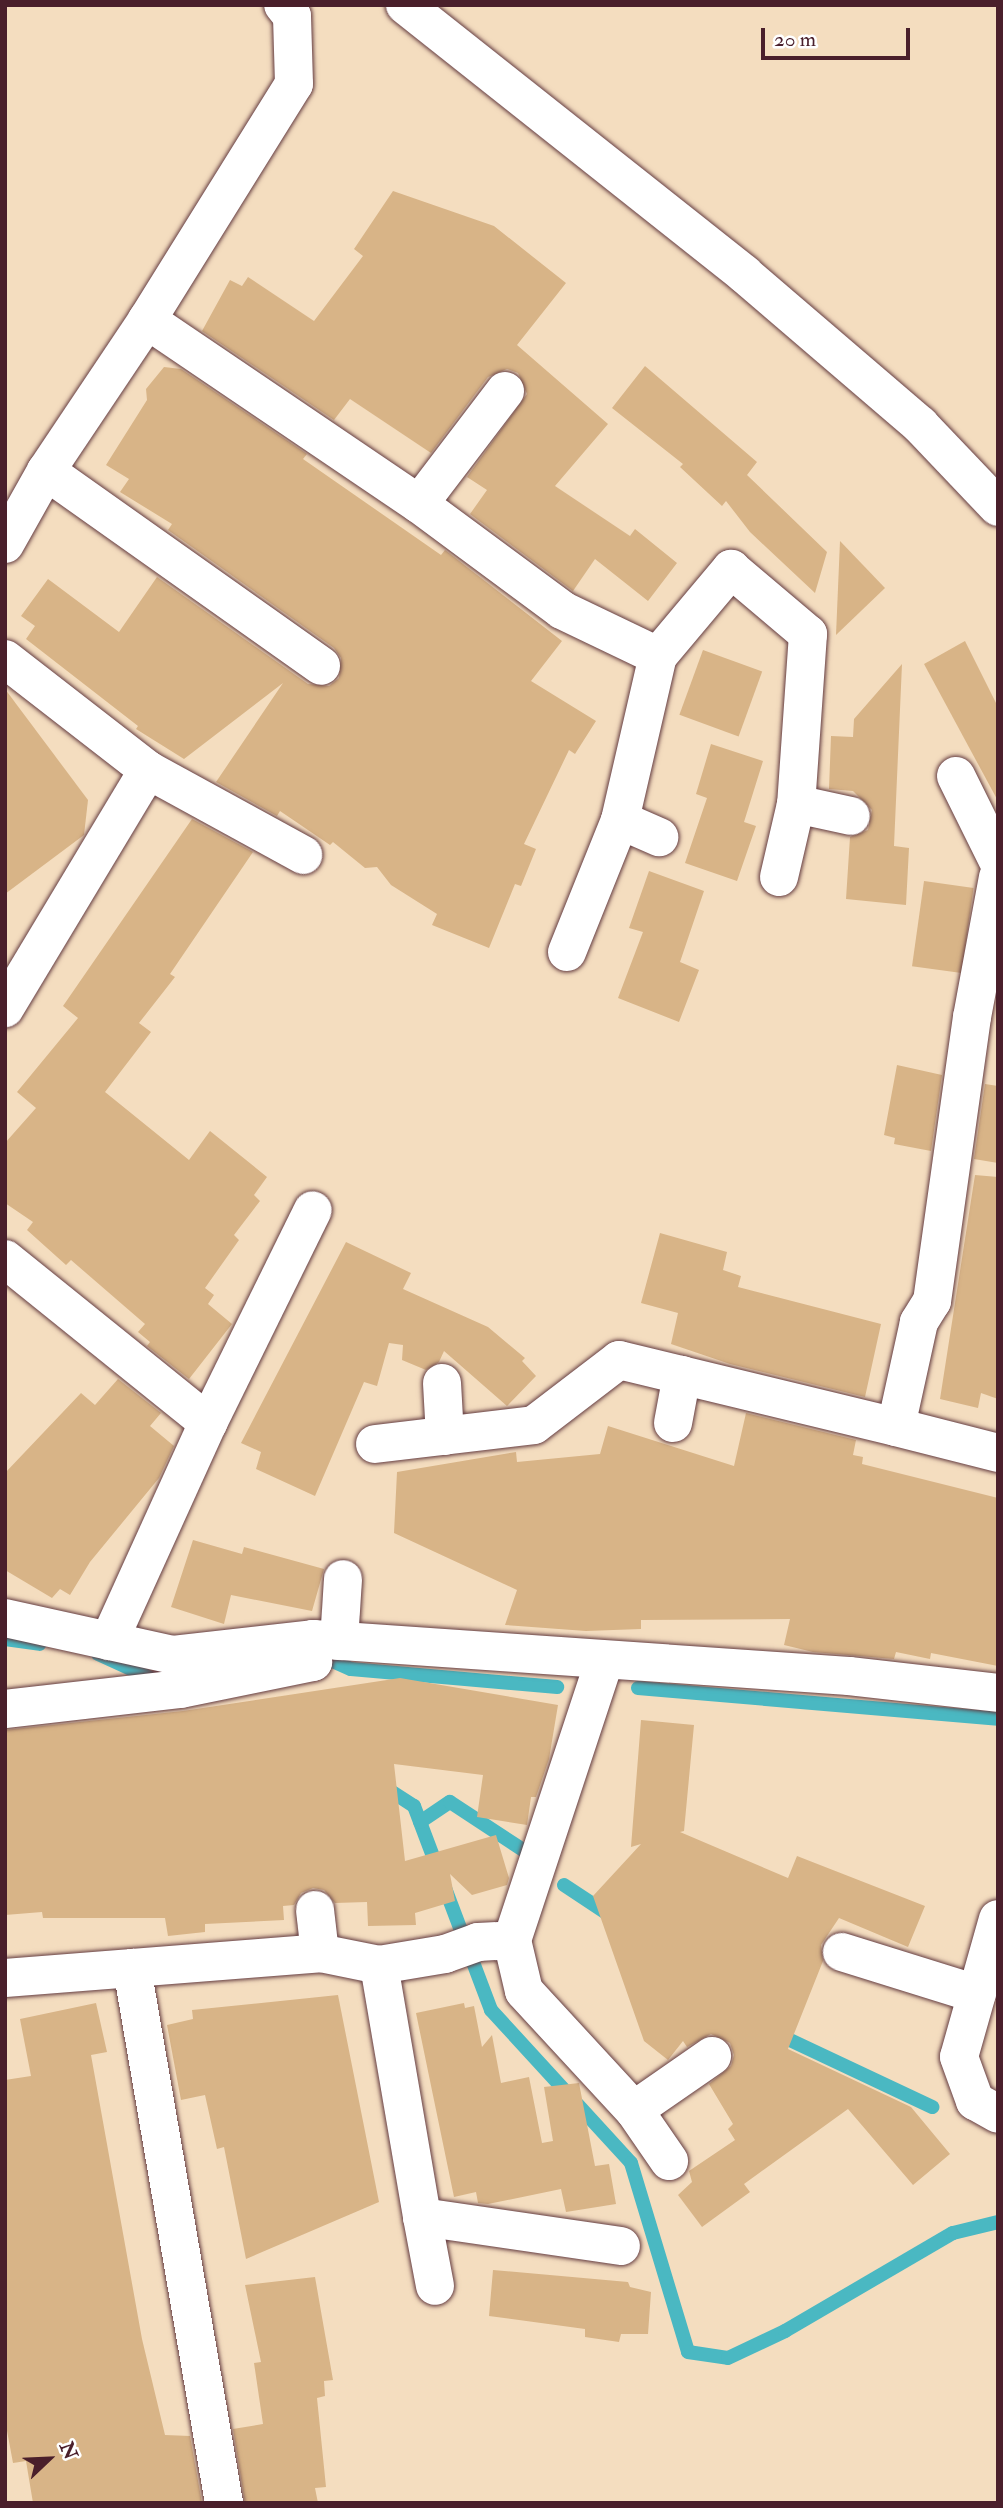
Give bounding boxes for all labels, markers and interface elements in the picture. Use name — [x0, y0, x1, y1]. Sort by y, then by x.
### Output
scale bar — [765, 14, 914, 58]
text: 20 m — [774, 26, 816, 53]
north arrow — [14, 2424, 84, 2494]
text: N — [54, 2438, 83, 2463]

